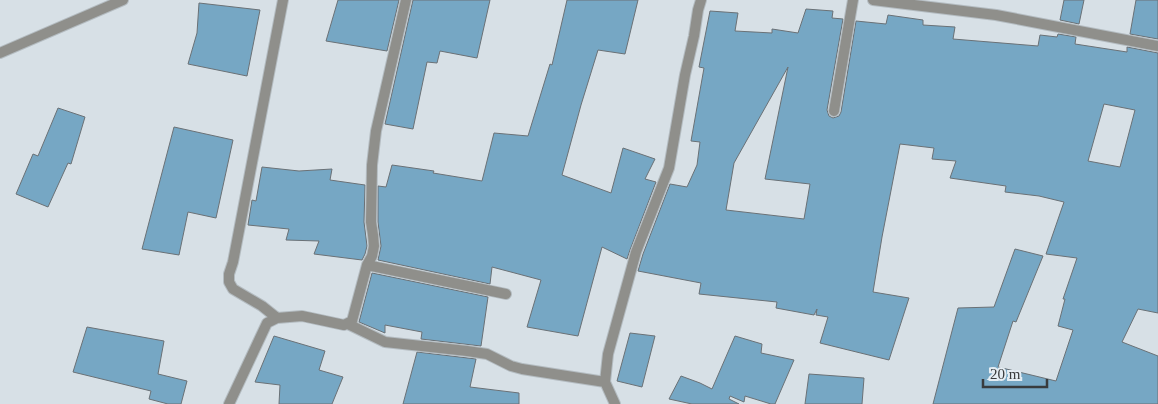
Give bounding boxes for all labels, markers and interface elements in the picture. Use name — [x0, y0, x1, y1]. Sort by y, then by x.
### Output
scale bar — [983, 356, 1047, 388]
text: 20 m — [990, 366, 1021, 382]

